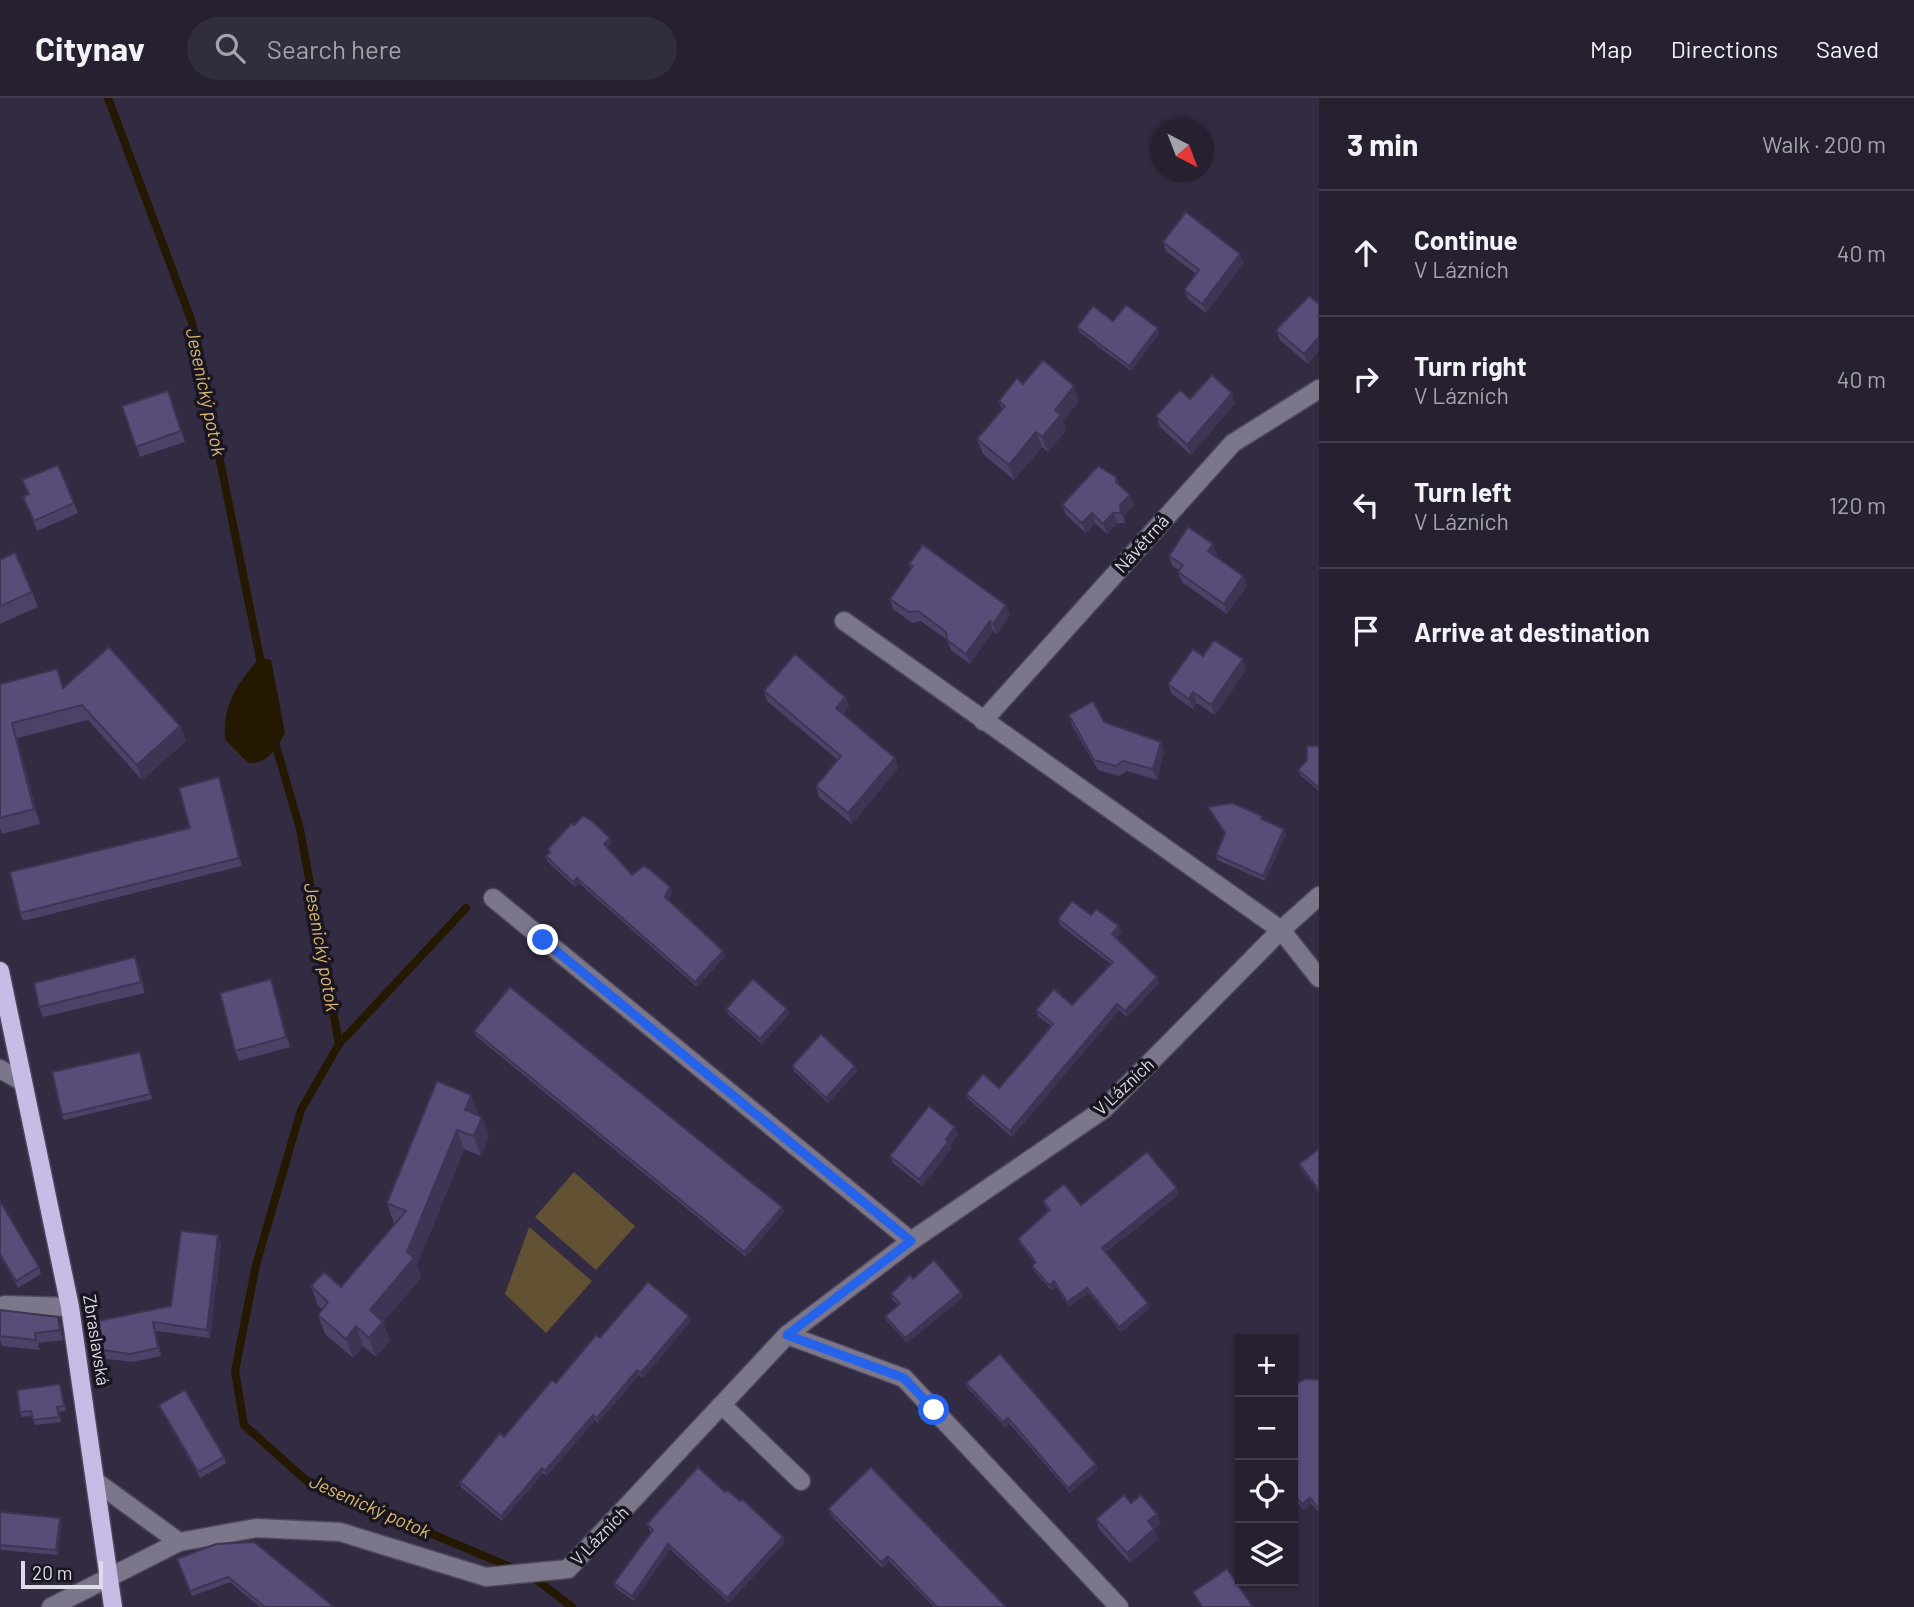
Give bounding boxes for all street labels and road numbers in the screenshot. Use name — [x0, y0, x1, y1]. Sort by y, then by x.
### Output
street label: Návětrná — [1109, 510, 1173, 577]
street label: V Lázních — [1089, 1053, 1158, 1120]
street label: Zbraslavská — [79, 1293, 115, 1387]
street label: V Lázních — [566, 1501, 633, 1570]

